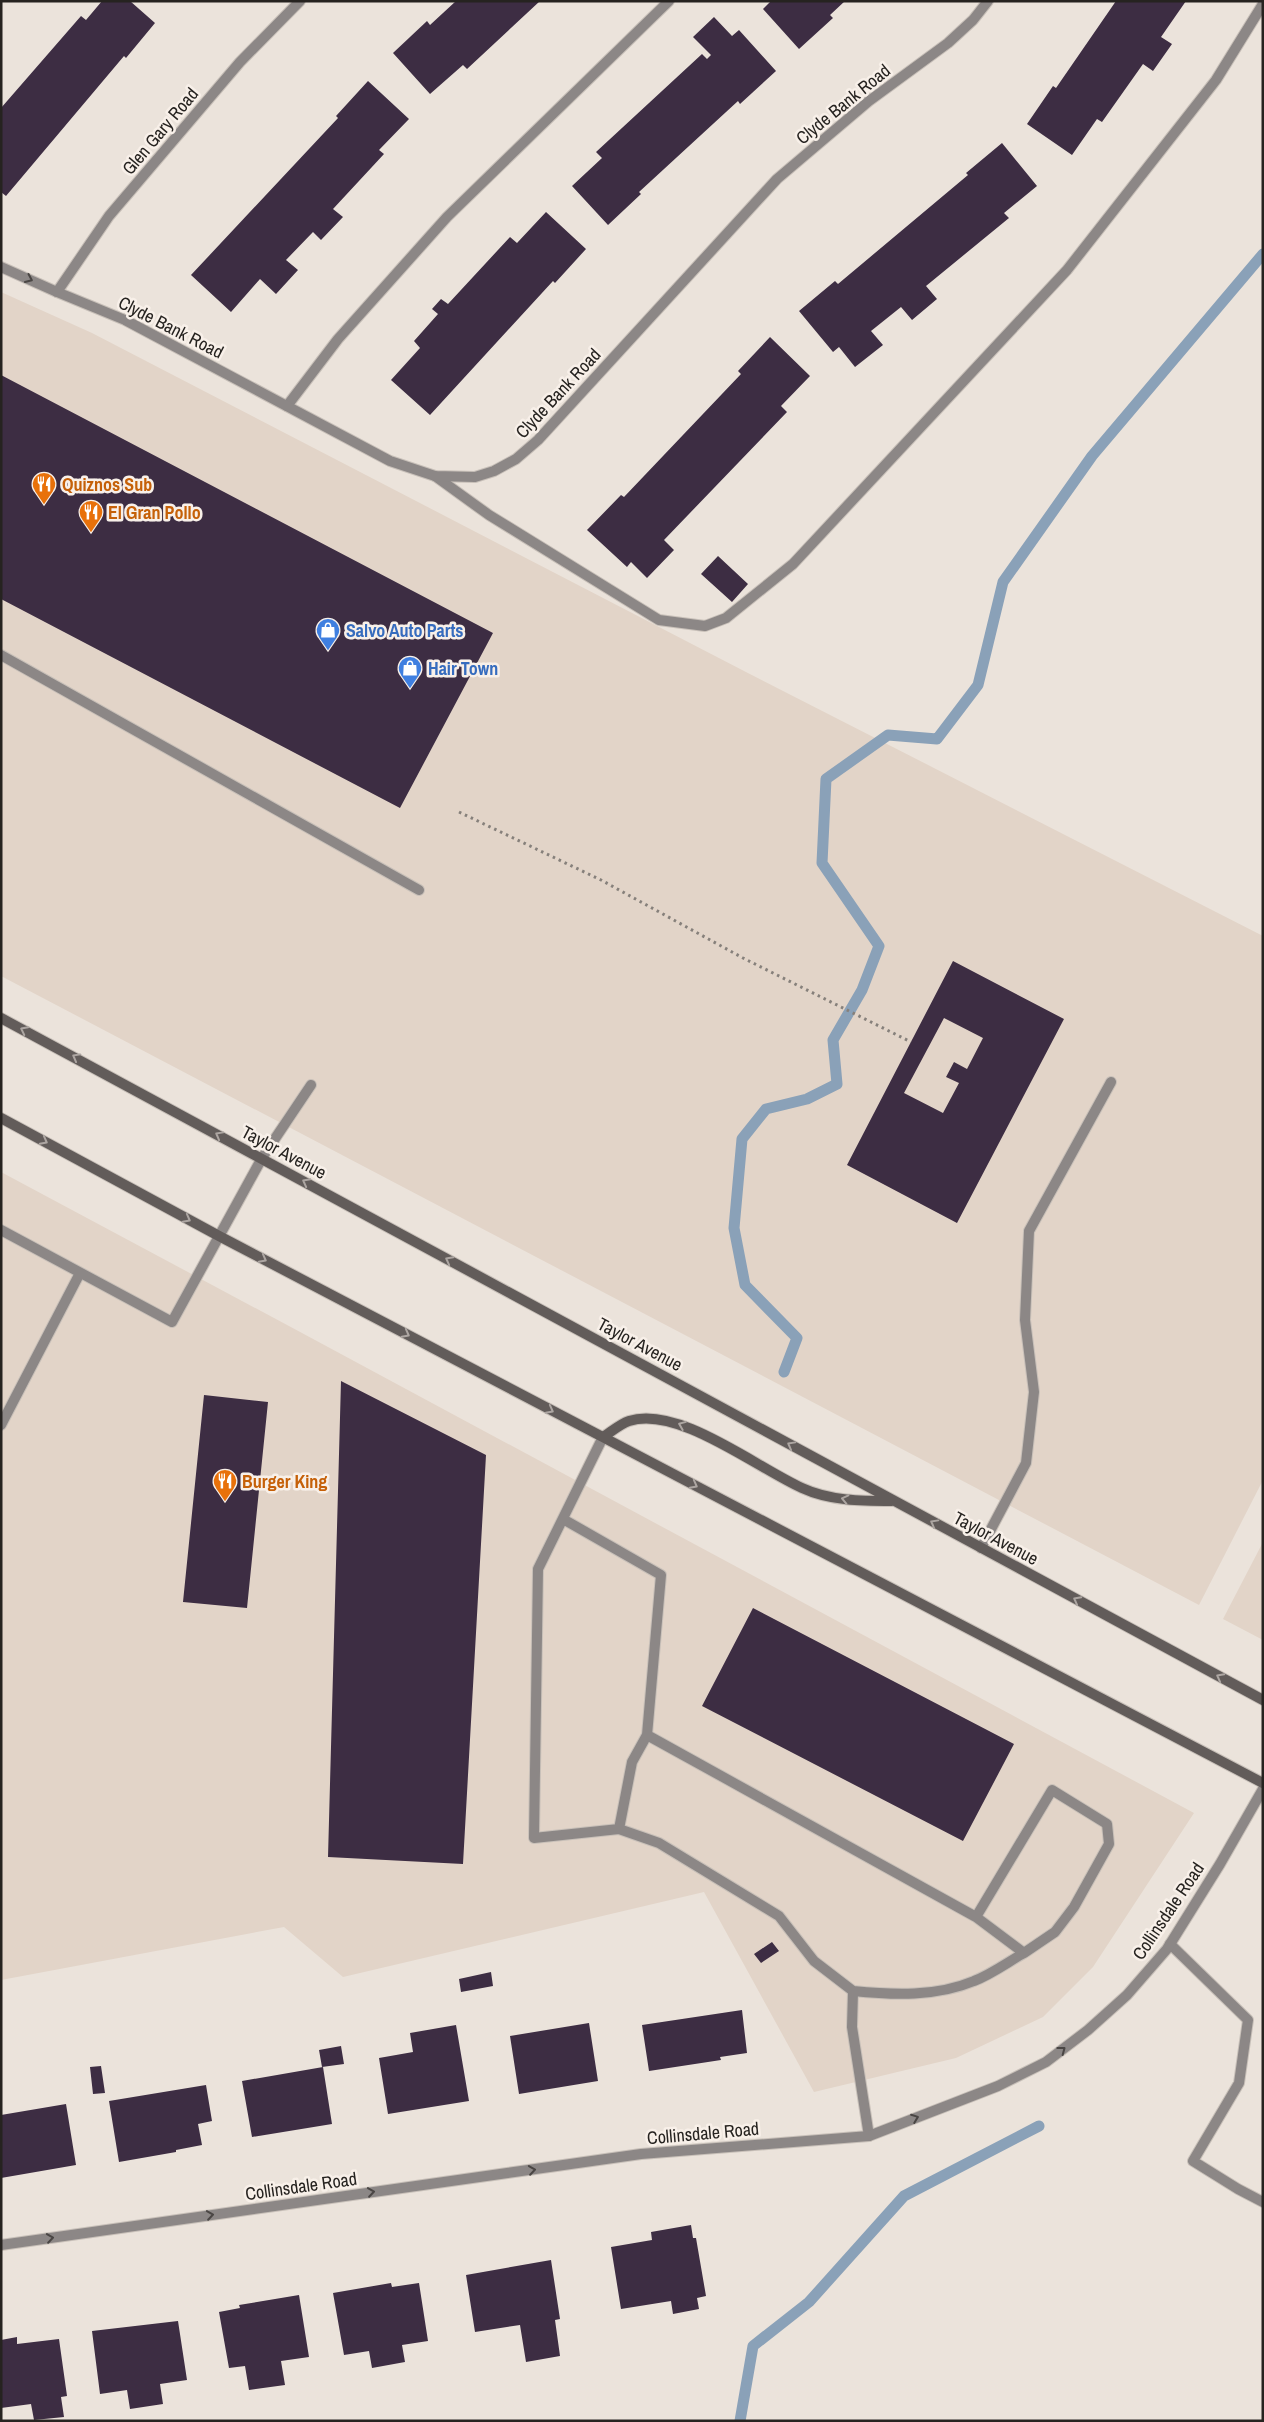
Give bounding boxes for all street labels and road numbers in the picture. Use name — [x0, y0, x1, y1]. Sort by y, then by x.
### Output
street label: Clyde Bank Road — [791, 58, 895, 150]
street label: Glen Gary Road — [116, 82, 204, 180]
street label: Clyde Bank Road — [114, 290, 228, 364]
street label: Clyde Bank Road — [510, 342, 606, 444]
street label: Taylor Avenue — [237, 1119, 331, 1185]
street label: Taylor Avenue — [593, 1311, 687, 1377]
street label: Taylor Avenue — [949, 1505, 1043, 1571]
street label: Collinsdale Road — [1126, 1857, 1210, 1965]
street label: Collinsdale Road — [646, 2116, 760, 2150]
street label: Collinsdale Road — [244, 2166, 358, 2206]

